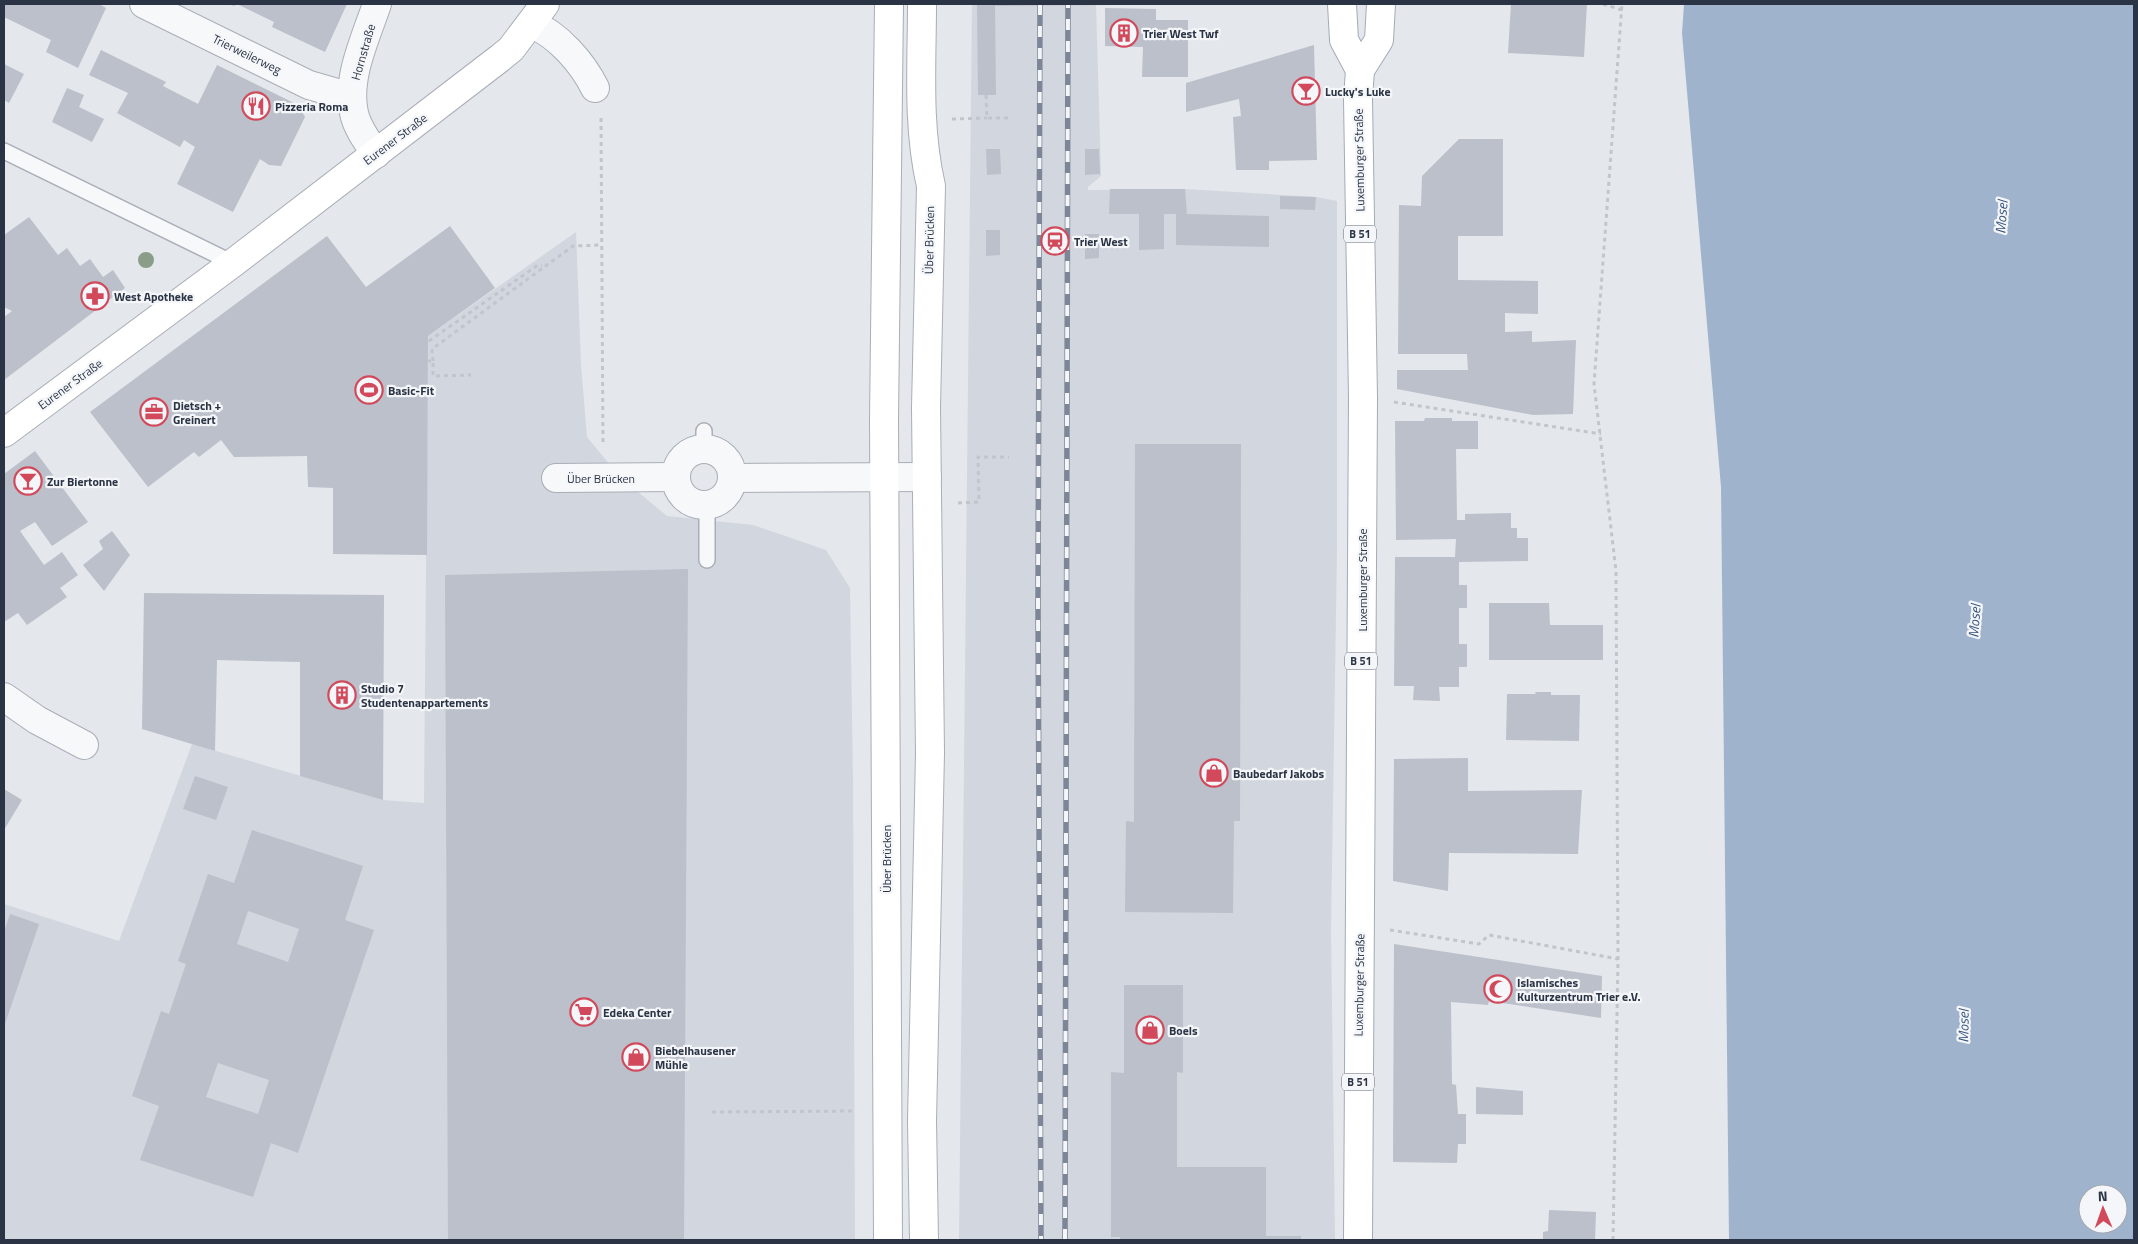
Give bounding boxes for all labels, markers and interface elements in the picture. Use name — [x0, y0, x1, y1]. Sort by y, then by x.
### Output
building icon: Trier West Twf — [1109, 18, 1139, 48]
street label: Hornstraße — [346, 22, 380, 82]
place label: Trier West Twf — [1143, 24, 1219, 43]
street label: Trierweilerweg — [209, 29, 285, 79]
bar icon: Lucky's Luke — [1291, 76, 1321, 106]
place label: Lucky's Luke — [1325, 82, 1391, 101]
restaurant icon: Pizzeria Roma — [241, 91, 271, 121]
place label: Pizzeria Roma — [275, 97, 348, 116]
street label: Luxemburger Straße — [1349, 108, 1369, 212]
street label: Eurener Straße — [359, 109, 431, 169]
water label: Mosel — [1989, 198, 2013, 234]
street label: Über Brücken — [919, 206, 939, 274]
road number: B 51 — [1344, 225, 1376, 242]
station icon: Trier West — [1040, 226, 1070, 256]
place label: Trier West — [1074, 232, 1128, 251]
pharmacy icon: West Apotheke — [80, 281, 110, 311]
place label: West Apotheke — [114, 287, 193, 306]
street label: Eurener Straße — [34, 354, 106, 414]
sports icon: Basic-Fit — [354, 375, 384, 405]
place label: Basic-Fit — [388, 381, 435, 400]
place label: Dietsch + Greinert — [173, 396, 222, 429]
office icon: Dietsch + Greinert — [139, 397, 169, 427]
bar icon: Zur Biertonne — [13, 466, 43, 496]
street label: Über Brücken — [567, 469, 635, 488]
place label: Zur Biertonne — [47, 472, 118, 491]
street label: Luxemburger Straße — [1353, 529, 1372, 631]
water label: Mosel — [1962, 602, 1986, 638]
road number: B 51 — [1345, 652, 1377, 669]
place label: Studio 7 Studentenappartements — [361, 679, 488, 712]
building icon: Studio 7 Studentenappartements — [327, 680, 357, 710]
shop icon: Baubedarf Jakobs — [1199, 758, 1229, 788]
place label: Baubedarf Jakobs — [1233, 764, 1325, 783]
street label: Über Brücken — [877, 825, 896, 893]
street label: Luxemburger Straße — [1349, 933, 1369, 1037]
place label: Islamisches Kulturzentrum Trier e.V. — [1517, 973, 1641, 1006]
mosque icon: Islamisches Kulturzentrum Trier e.V. — [1483, 974, 1513, 1004]
supermarket icon: Edeka Center — [569, 997, 599, 1027]
place label: Edeka Center — [603, 1003, 672, 1022]
water label: Mosel — [1952, 1007, 1974, 1043]
shop icon: Boels — [1135, 1015, 1165, 1045]
place label: Boels — [1169, 1021, 1198, 1040]
place label: Biebelhausener Mühle — [655, 1041, 736, 1074]
shop icon: Biebelhausener Mühle — [621, 1042, 651, 1072]
road number: B 51 — [1342, 1074, 1374, 1090]
north arrow — [2078, 1184, 2128, 1234]
text: N — [2097, 1185, 2108, 1206]

